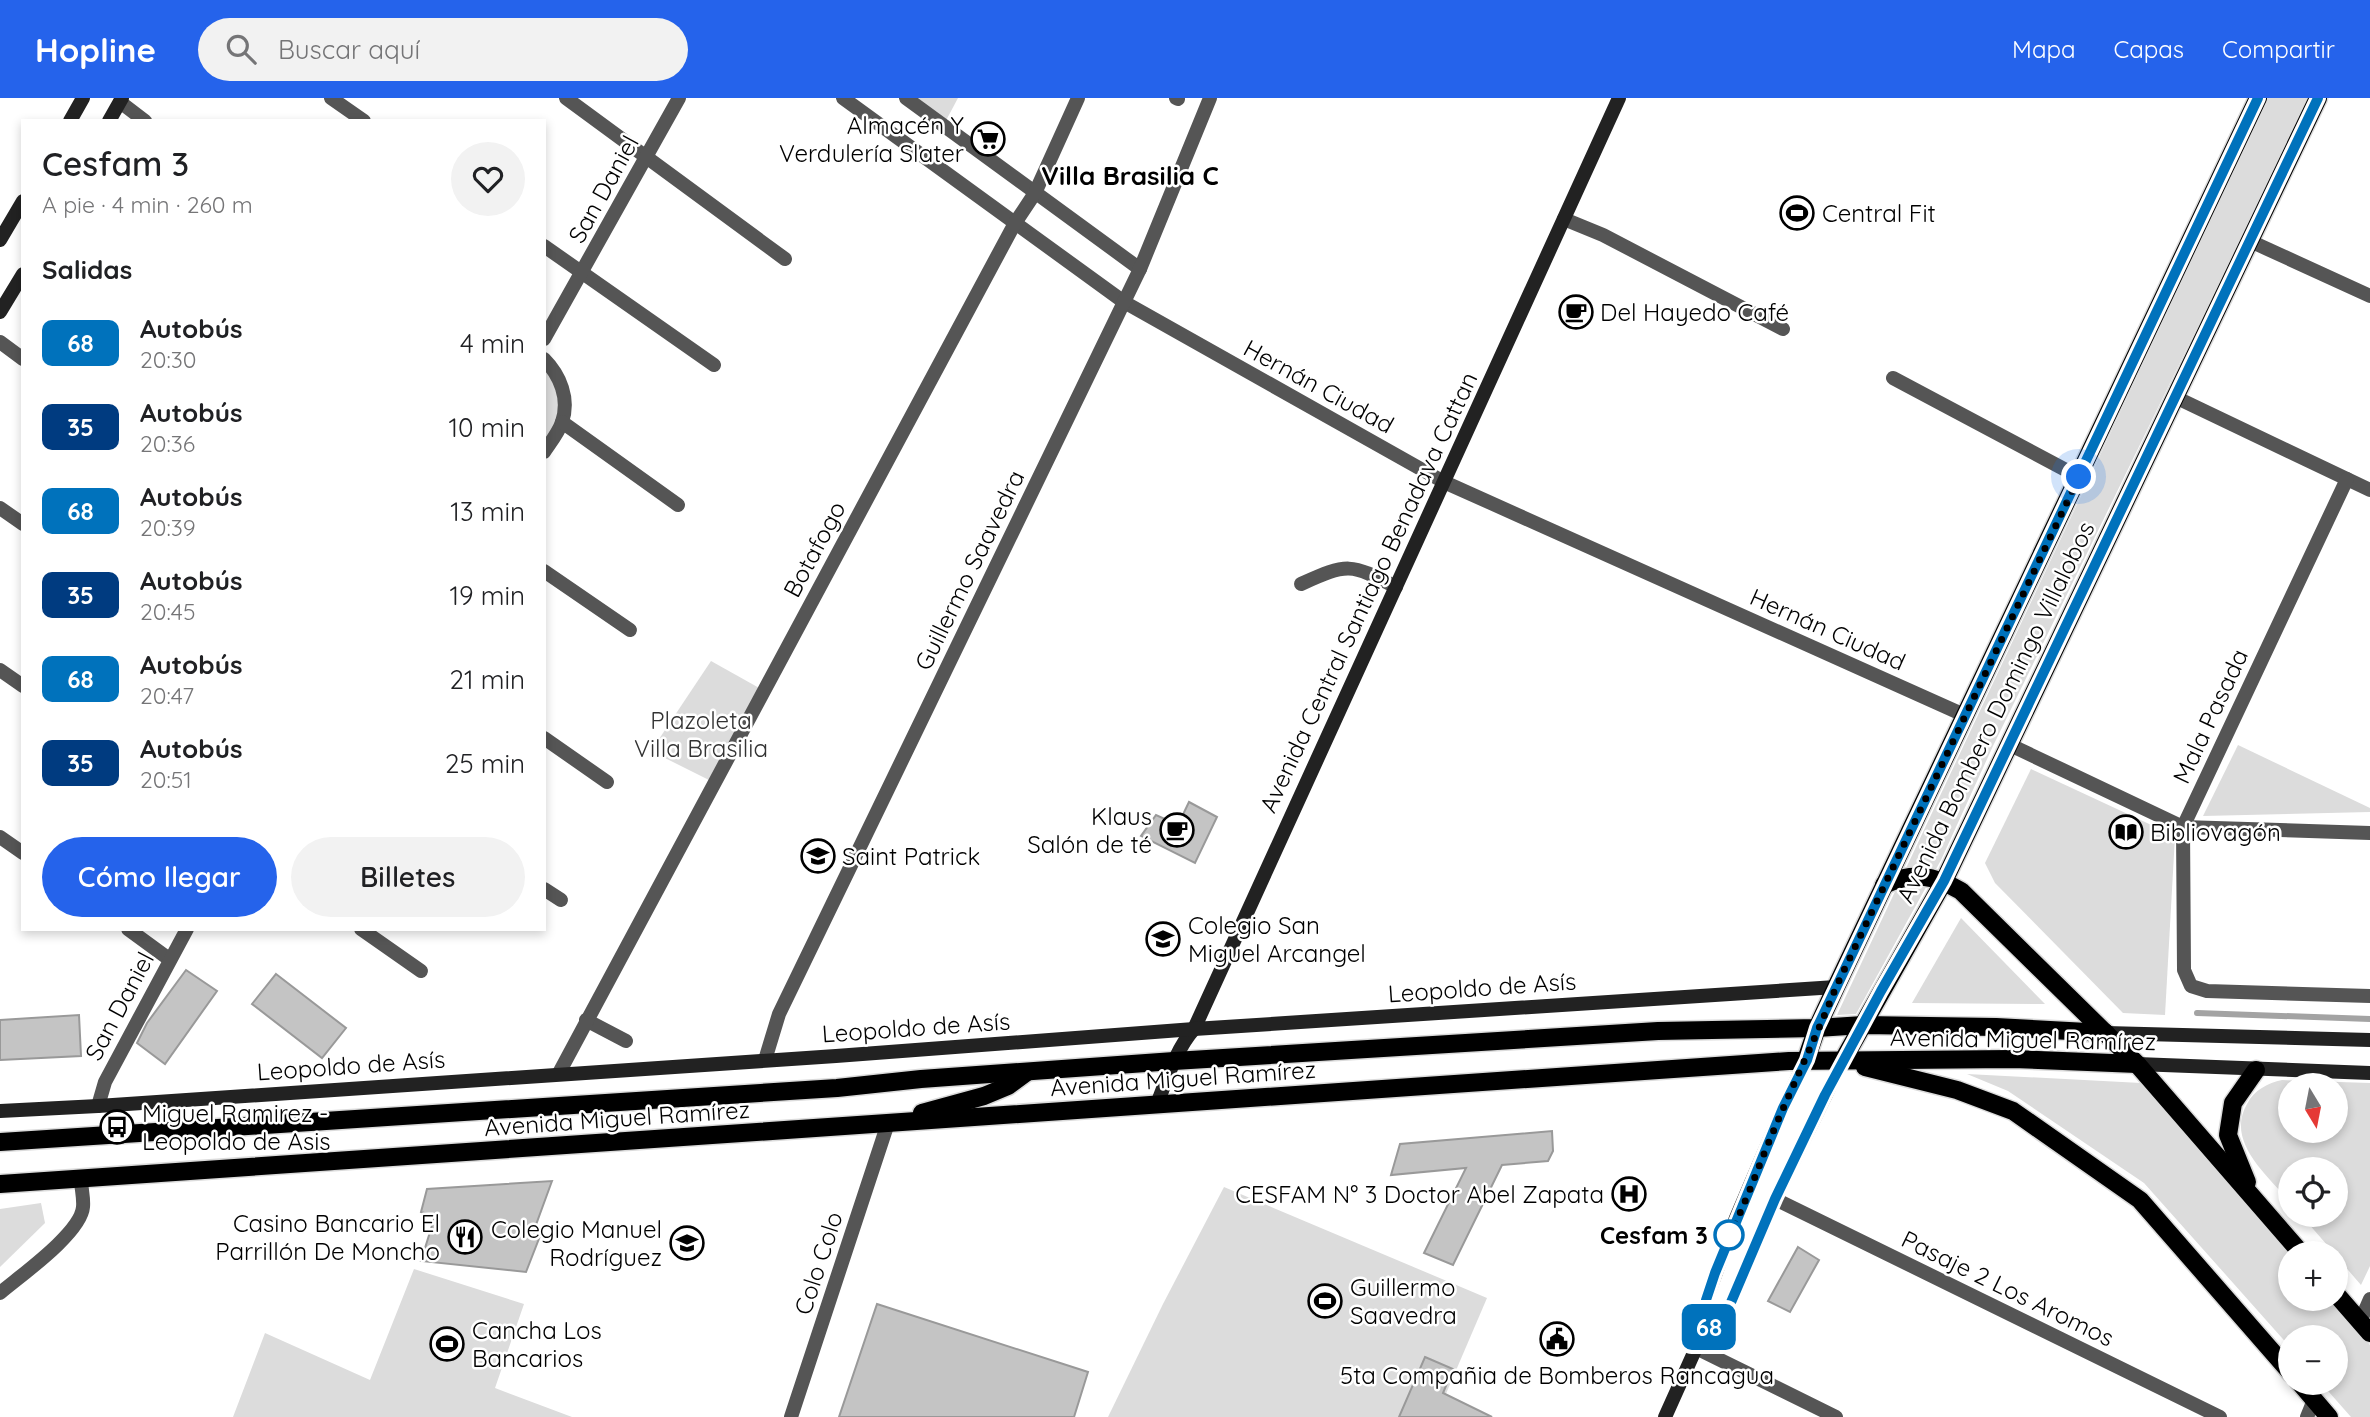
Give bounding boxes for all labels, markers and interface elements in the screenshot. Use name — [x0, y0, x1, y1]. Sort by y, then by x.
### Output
search box — [198, 18, 688, 81]
text: Hopline — [35, 29, 156, 70]
icon: search — [222, 30, 260, 68]
text: Buscar aquí — [278, 33, 420, 66]
text: Mapa — [2012, 34, 2076, 64]
text: Capas — [2114, 34, 2184, 64]
text: Compartir — [2222, 34, 2335, 64]
place label: Almacén Y Verdulería Slater — [779, 110, 964, 168]
supermarket icon: Almacén Y Verdulería Slater — [969, 120, 1007, 158]
street label: San Daniel — [561, 130, 645, 248]
button: heart — [451, 142, 525, 216]
text: Cesfam 3 — [42, 143, 189, 184]
district label: Villa Brasilia C — [1041, 159, 1219, 192]
text: A pie · 4 min · 260 m — [42, 190, 253, 219]
sports icon: Central Fit — [1778, 194, 1816, 232]
place label: Central Fit — [1822, 198, 1936, 228]
text: Salidas — [42, 253, 132, 286]
cafe icon: Del Hayedo Café — [1557, 293, 1595, 331]
place label: Del Hayedo Café — [1600, 297, 1789, 327]
text: Autobús — [140, 312, 242, 345]
text: 4 min — [460, 327, 525, 360]
text: 68 — [67, 328, 94, 358]
street label: Hernán Ciudad — [1239, 332, 1399, 440]
text: 20:30 — [140, 345, 196, 374]
street label: Avenida Central Santiago Benadava Cattan — [1252, 367, 1484, 817]
text: Autobús — [140, 396, 242, 429]
text: 10 min — [449, 411, 525, 444]
text: 35 — [67, 412, 94, 442]
text: 20:36 — [140, 429, 195, 458]
your location — [2061, 459, 2096, 494]
street label: Guillermo Saavedra — [908, 465, 1030, 675]
text: Autobús — [140, 480, 242, 513]
text: 13 min — [450, 495, 525, 528]
text: 68 — [67, 496, 94, 526]
street label: Botafogo — [776, 496, 852, 602]
text: 20:39 — [140, 513, 196, 542]
street label: Avenida Bombero Domingo Villalobos — [1889, 516, 2101, 908]
text: Autobús — [140, 564, 242, 597]
text: 19 min — [449, 579, 525, 612]
text: 35 — [67, 580, 94, 610]
street label: Hernán Ciudad — [1746, 581, 1910, 677]
text: 20:45 — [140, 597, 196, 626]
street label: Mala Pasada — [2166, 644, 2254, 788]
text: Autobús — [140, 648, 242, 681]
text: 21 min — [450, 663, 525, 696]
text: 68 — [67, 664, 94, 694]
text: 20:47 — [140, 681, 194, 710]
park label: Plazoleta Villa Brasilia — [634, 705, 768, 763]
text: Autobús — [140, 732, 242, 765]
text: 25 min — [445, 747, 525, 780]
text: 35 — [67, 748, 94, 778]
text: 20:51 — [140, 765, 192, 794]
place label: Klaus Salón de té — [1027, 801, 1152, 859]
cafe icon: Klaus Salón de té — [1158, 811, 1196, 849]
library icon: Bibliovagón — [2107, 813, 2145, 851]
place label: Bibliovagón — [2150, 817, 2281, 847]
button: Cómo llegar — [42, 837, 277, 917]
button: Billetes — [291, 837, 525, 917]
school or university icon: Saint Patrick — [799, 837, 837, 875]
place label: Saint Patrick — [842, 841, 980, 871]
place label: Colegio San Miguel Arcangel — [1188, 910, 1366, 968]
school or university icon: Colegio San Miguel Arcangel — [1144, 920, 1182, 958]
street label: San Daniel — [78, 947, 160, 1065]
street label: Leopoldo de Asís — [1387, 965, 1577, 1009]
street label: Leopoldo de Asís — [821, 1005, 1011, 1049]
street label: Avenida Miguel Ramírez — [1890, 1022, 2156, 1056]
street label: Leopoldo de Asís — [256, 1043, 446, 1087]
street label: Avenida Miguel Ramírez — [1049, 1054, 1317, 1102]
north arrow — [2278, 1073, 2348, 1143]
map controls — [2278, 1073, 2348, 1395]
street label: Avenida Miguel Ramírez — [483, 1094, 751, 1142]
place label: Miguel Ramirez - Leopoldo de Asis — [142, 1098, 331, 1156]
bus stop icon: Miguel Ramirez - Leopoldo de Asis — [98, 1108, 136, 1146]
button: locate — [2278, 1157, 2348, 1227]
hospital icon: CESFAM N° 3 Doctor Abel Zapata — [1610, 1175, 1648, 1213]
place label: CESFAM N° 3 Doctor Abel Zapata — [1235, 1179, 1604, 1209]
place label: Casino Bancario El Parrillón De Moncho — [215, 1208, 440, 1266]
street label: Colo Colo — [787, 1208, 849, 1318]
place label: Colegio Manuel Rodríguez — [491, 1214, 662, 1272]
restaurant icon: Casino Bancario El Parrillón De Moncho — [446, 1218, 484, 1256]
place label: Cesfam 3 — [1600, 1220, 1708, 1250]
marker: Cesfam 3 — [1714, 1220, 1744, 1250]
school or university icon: Colegio Manuel Rodríguez — [668, 1224, 706, 1262]
street label: Pasaje 2 Los Aromos — [1897, 1224, 2119, 1352]
button: + — [2278, 1241, 2348, 1311]
place label: Guillermo Saavedra — [1350, 1272, 1457, 1330]
sports icon: Guillermo Saavedra — [1306, 1282, 1344, 1320]
line badge: 68 — [1678, 1304, 1740, 1350]
text: 68 — [1696, 1312, 1722, 1342]
place label: Cancha Los Bancarios — [472, 1315, 602, 1373]
public building icon: 5ta Compañia de Bomberos Rancagua — [1538, 1320, 1576, 1358]
sports icon: Cancha Los Bancarios — [428, 1325, 466, 1363]
button: − — [2278, 1325, 2348, 1395]
place label: 5ta Compañia de Bomberos Rancagua — [1340, 1360, 1774, 1390]

